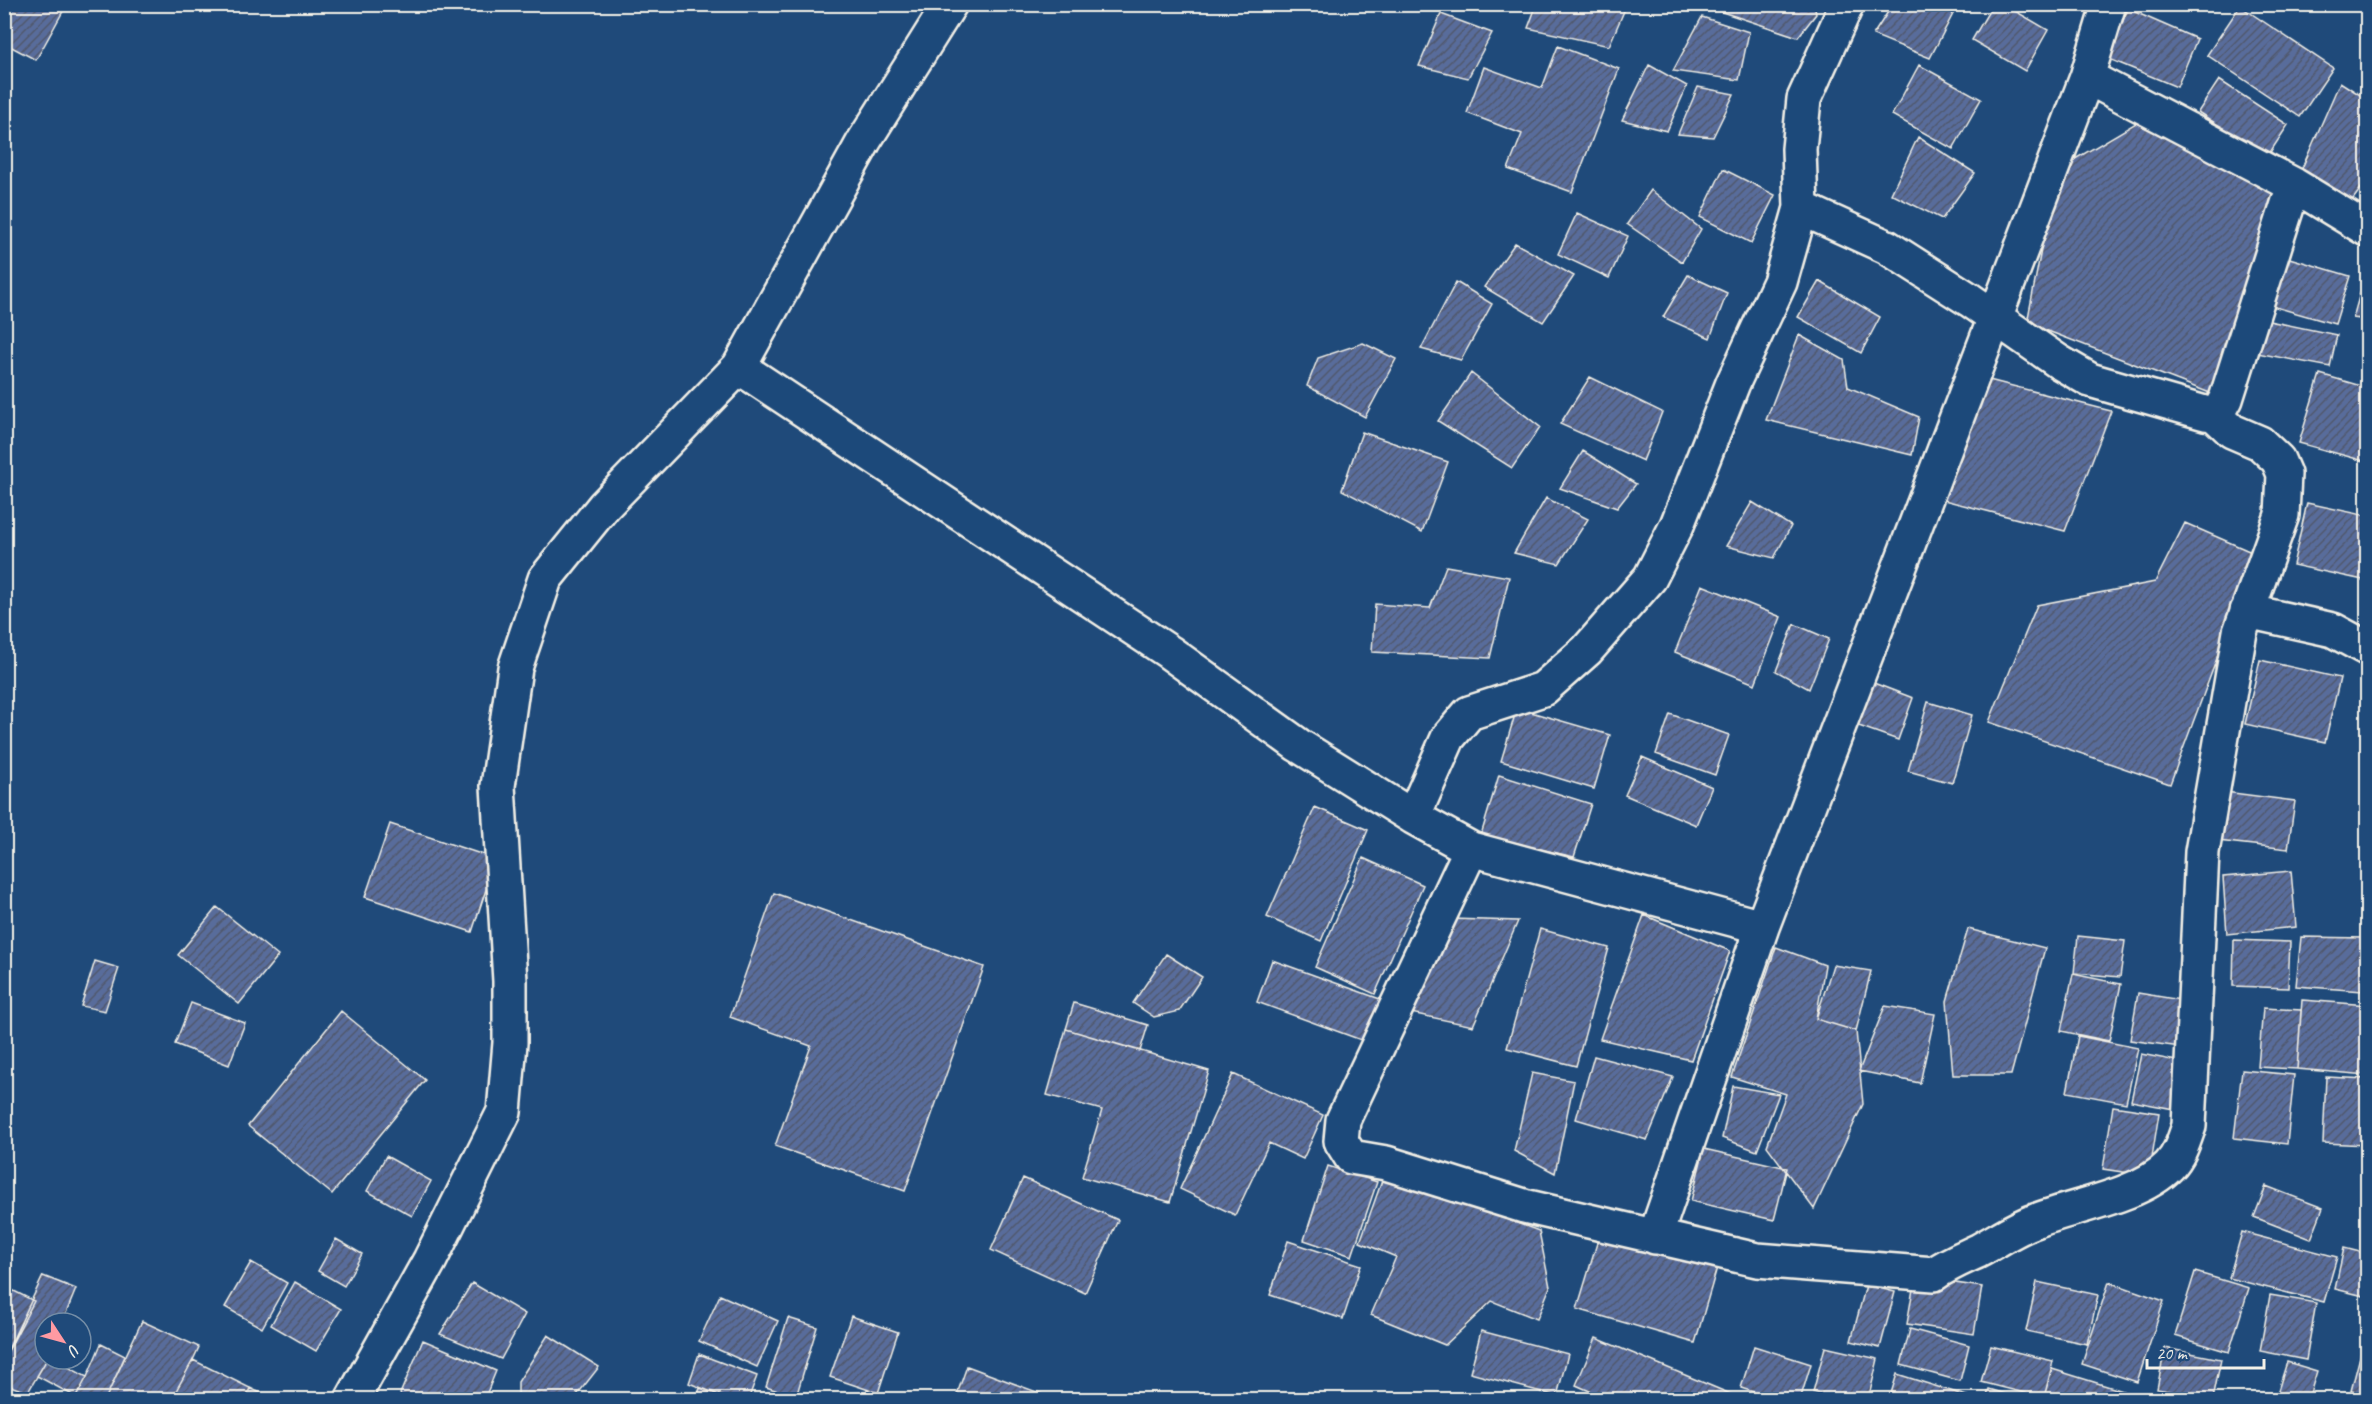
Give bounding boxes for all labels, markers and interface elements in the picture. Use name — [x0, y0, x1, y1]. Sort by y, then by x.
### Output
north arrow — [33, 1311, 93, 1371]
scale bar — [2147, 1332, 2264, 1370]
text: U — [62, 1340, 85, 1361]
text: 20 m — [2156, 1342, 2189, 1364]

